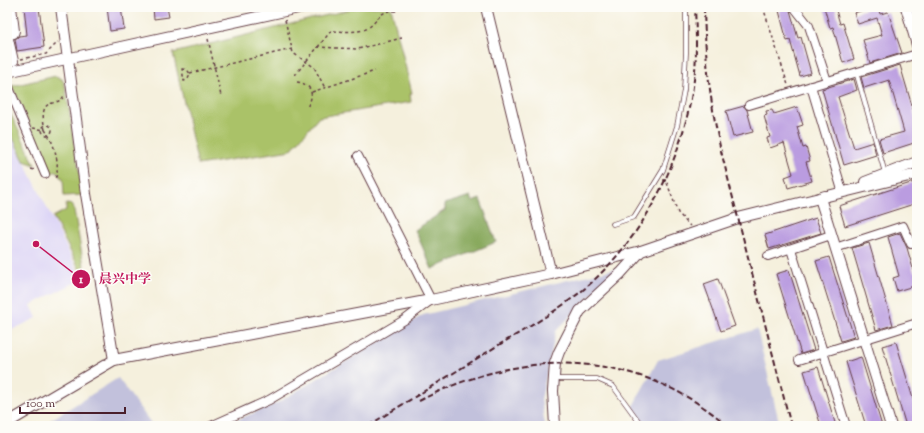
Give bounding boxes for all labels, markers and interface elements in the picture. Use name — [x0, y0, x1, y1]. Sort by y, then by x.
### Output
callout: 晨兴中学 — [71, 266, 159, 291]
text: 1 — [78, 271, 84, 289]
text: 晨兴中学 — [99, 271, 151, 289]
scale bar — [20, 389, 125, 415]
text: 100 m — [26, 395, 55, 413]

